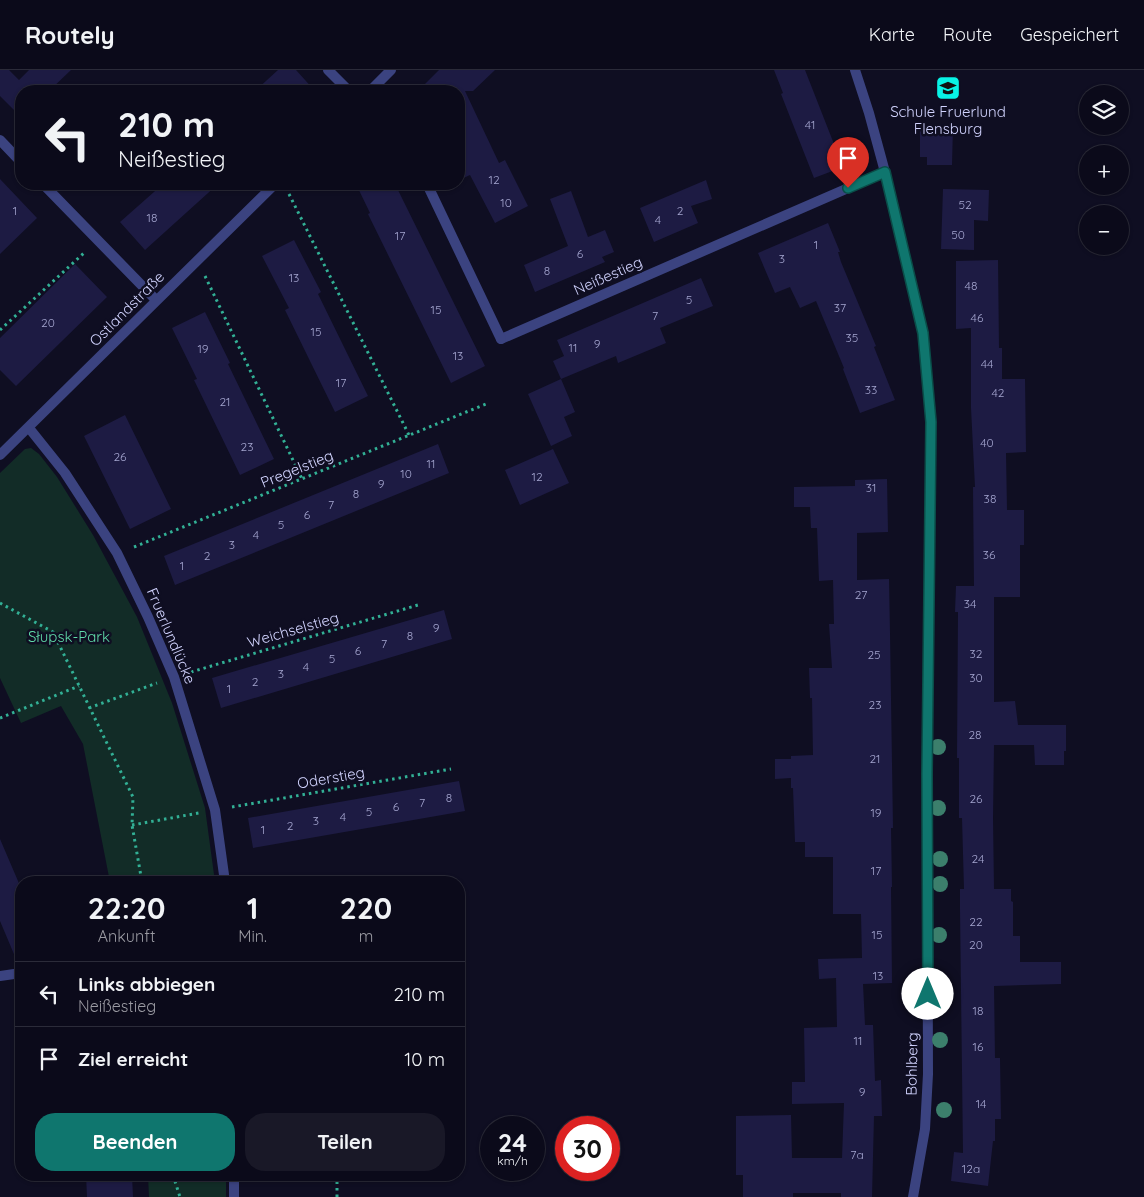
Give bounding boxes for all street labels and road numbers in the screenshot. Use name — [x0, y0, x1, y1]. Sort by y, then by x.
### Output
street label: Neißestieg — [570, 252, 645, 299]
street label: Ostlandstraße — [85, 267, 168, 350]
street label: Pregelstieg — [258, 445, 336, 492]
street label: Fruerlundlücke — [143, 585, 200, 687]
street label: Weichselstieg — [245, 607, 341, 652]
street label: Oderstieg — [296, 762, 366, 793]
street label: Bohlberg — [901, 1032, 922, 1096]

